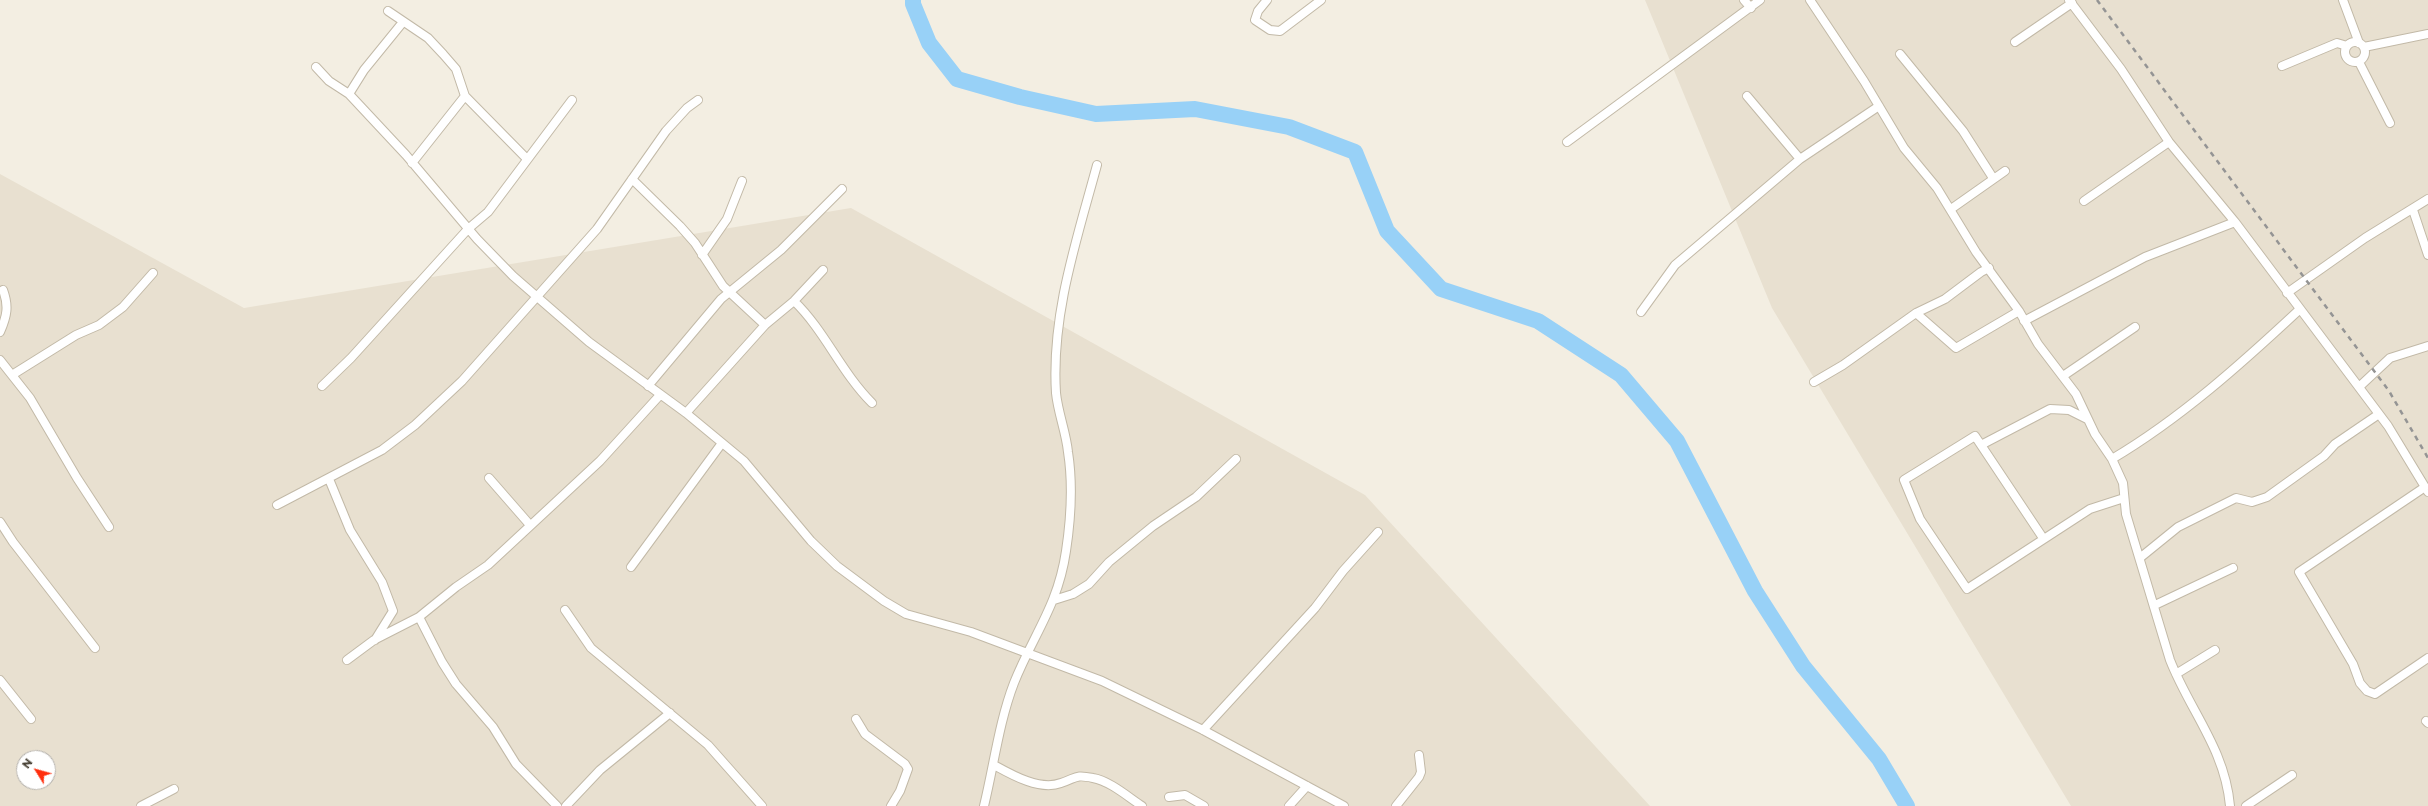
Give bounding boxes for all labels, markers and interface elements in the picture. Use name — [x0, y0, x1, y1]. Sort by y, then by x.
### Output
north arrow — [16, 750, 56, 790]
text: N — [19, 756, 35, 771]

